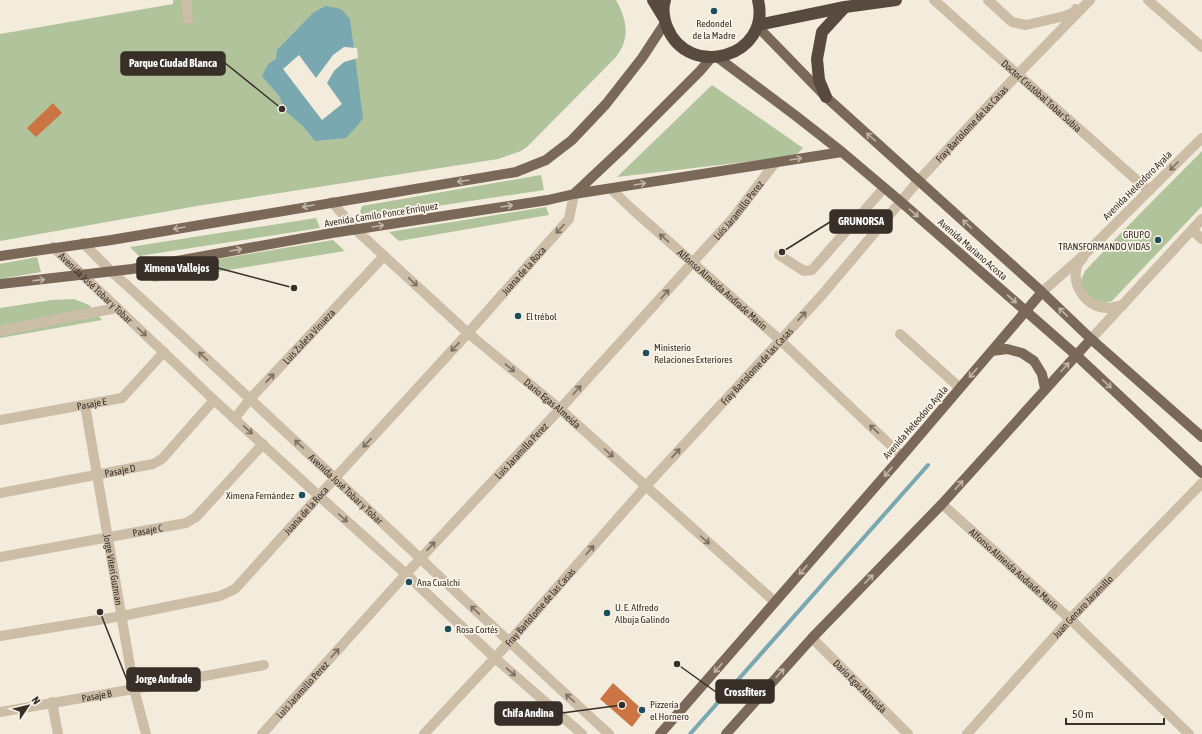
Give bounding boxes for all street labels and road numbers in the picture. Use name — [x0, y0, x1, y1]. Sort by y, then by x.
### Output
street label: Doctor Cristóbal Tobar Subia — [999, 58, 1084, 135]
street label: Fray Bartolome de las Casas — [934, 83, 1011, 165]
street label: Avenida Heleodoro Ayala — [1101, 148, 1174, 222]
street label: Luis Jaramillo Perez — [711, 178, 766, 242]
street label: Avenida Camilo Ponce Enriquez — [324, 200, 439, 229]
street label: Avenida Mariano Acosta — [936, 216, 1010, 283]
street label: Juana de la Roca — [499, 244, 548, 297]
street label: Alfonso Almeida Andrade Marin — [675, 247, 769, 332]
street label: Avenida José Tobar y Tobar — [56, 250, 135, 326]
street label: Luis Zuleta Vinueza — [281, 307, 338, 366]
street label: Fray Bartolome de las Casas — [719, 325, 795, 407]
street label: Dario Egas Almeida — [522, 377, 583, 431]
street label: Avenida Heleodoro Ayala — [881, 383, 950, 461]
street label: Pasaje E — [76, 396, 108, 412]
street label: Luis Jaramillo Perez — [493, 420, 551, 481]
street label: Avenida José Tobar y Tobar — [306, 452, 386, 527]
street label: Pasaje D — [104, 462, 137, 479]
street label: Juana de la Roca — [282, 484, 331, 537]
street label: Pasaje C — [132, 522, 164, 539]
street label: Alfonso Almeida Andrade Marin — [967, 526, 1061, 612]
street label: Jorge Viteri Guzman — [101, 533, 124, 606]
street label: Fray Bartolome de las Casas — [503, 565, 578, 649]
street label: Juan Genaro Jaramillo — [1051, 573, 1115, 640]
street label: Dario Egas Almeida — [831, 658, 889, 716]
street label: Luis Jaramillo Perez — [274, 659, 331, 720]
street label: Pasaje B — [81, 688, 113, 704]

